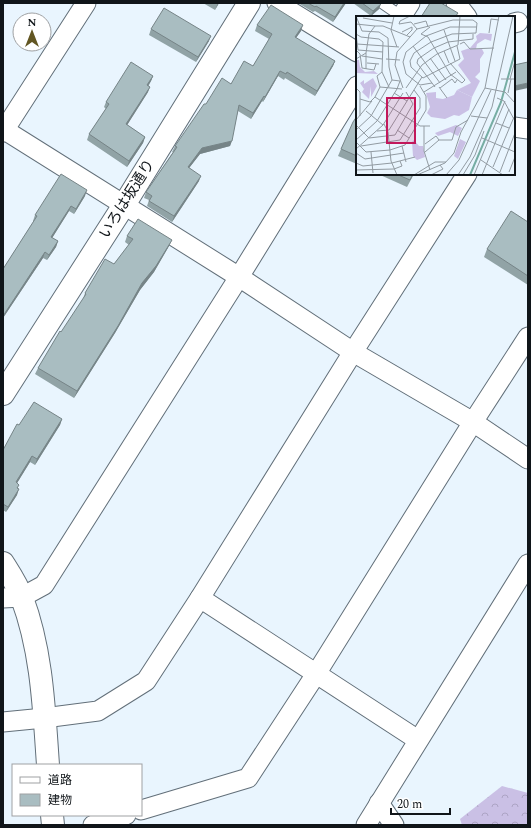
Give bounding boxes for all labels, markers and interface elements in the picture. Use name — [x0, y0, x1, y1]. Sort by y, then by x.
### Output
north arrow — [12, 12, 52, 52]
text: N — [28, 14, 37, 31]
inset map — [356, 16, 515, 175]
street label: いろは坂通り — [93, 155, 161, 243]
legend — [12, 764, 142, 816]
text: 道路 — [48, 771, 72, 790]
scale bar — [391, 790, 450, 816]
text: 建物 — [48, 791, 72, 810]
text: 20 m — [397, 795, 422, 814]

